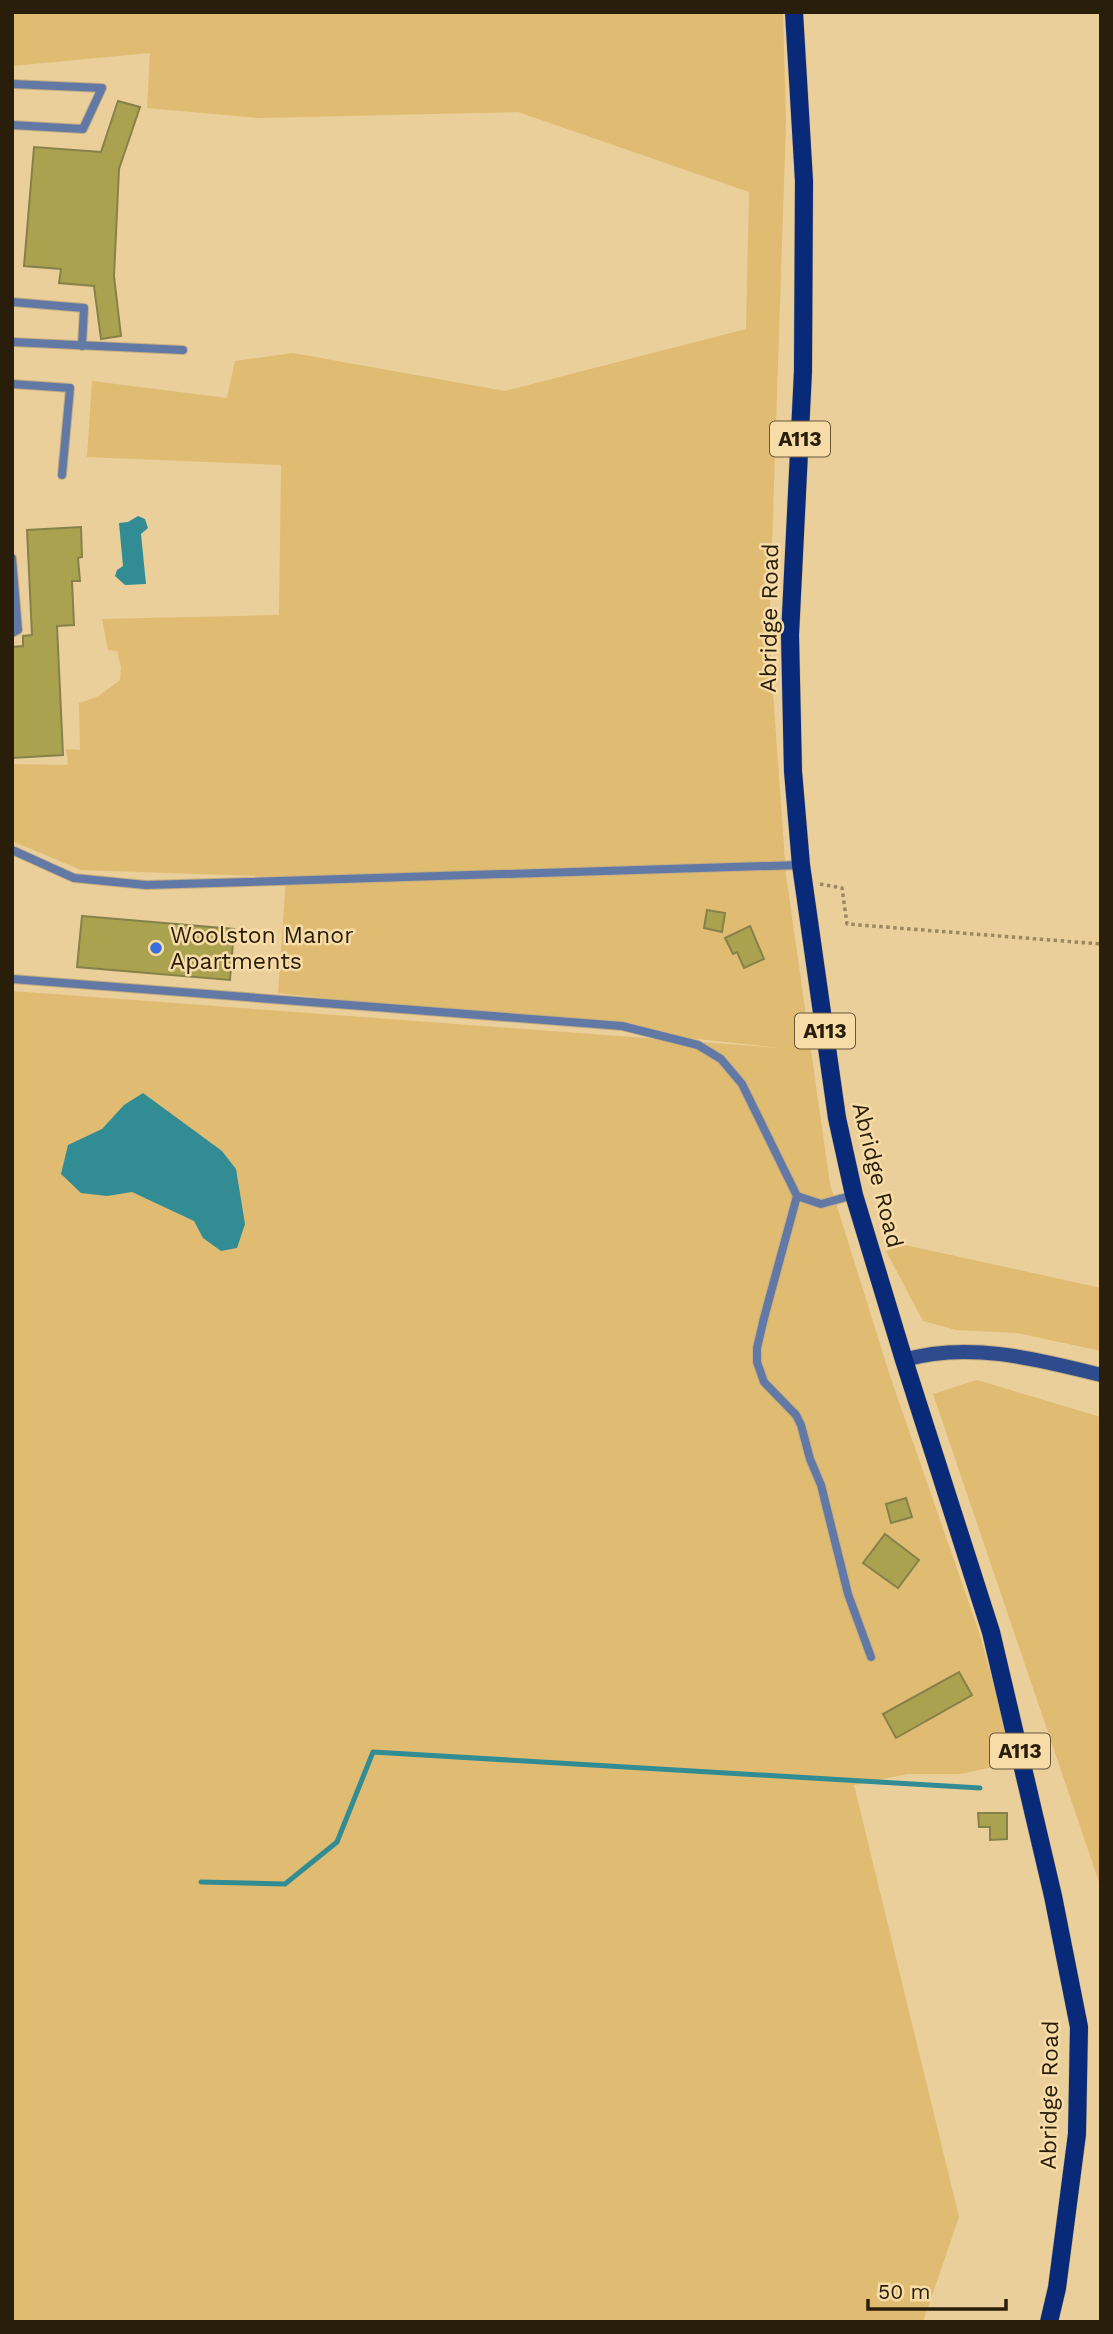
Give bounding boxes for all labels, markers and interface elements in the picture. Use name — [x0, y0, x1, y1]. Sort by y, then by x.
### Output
road number: A113 — [770, 422, 830, 457]
street label: Abridge Road — [755, 543, 784, 693]
place label: Woolston Manor Apartments — [170, 922, 354, 975]
marker: Woolston Manor Apartments — [148, 940, 164, 956]
road number: A113 — [795, 1014, 855, 1048]
street label: Abridge Road — [846, 1100, 909, 1251]
road number: A113 — [990, 1734, 1050, 1768]
street label: Abridge Road — [1035, 2020, 1064, 2170]
scale bar — [868, 2268, 1006, 2312]
text: 50 m — [878, 2279, 930, 2304]

